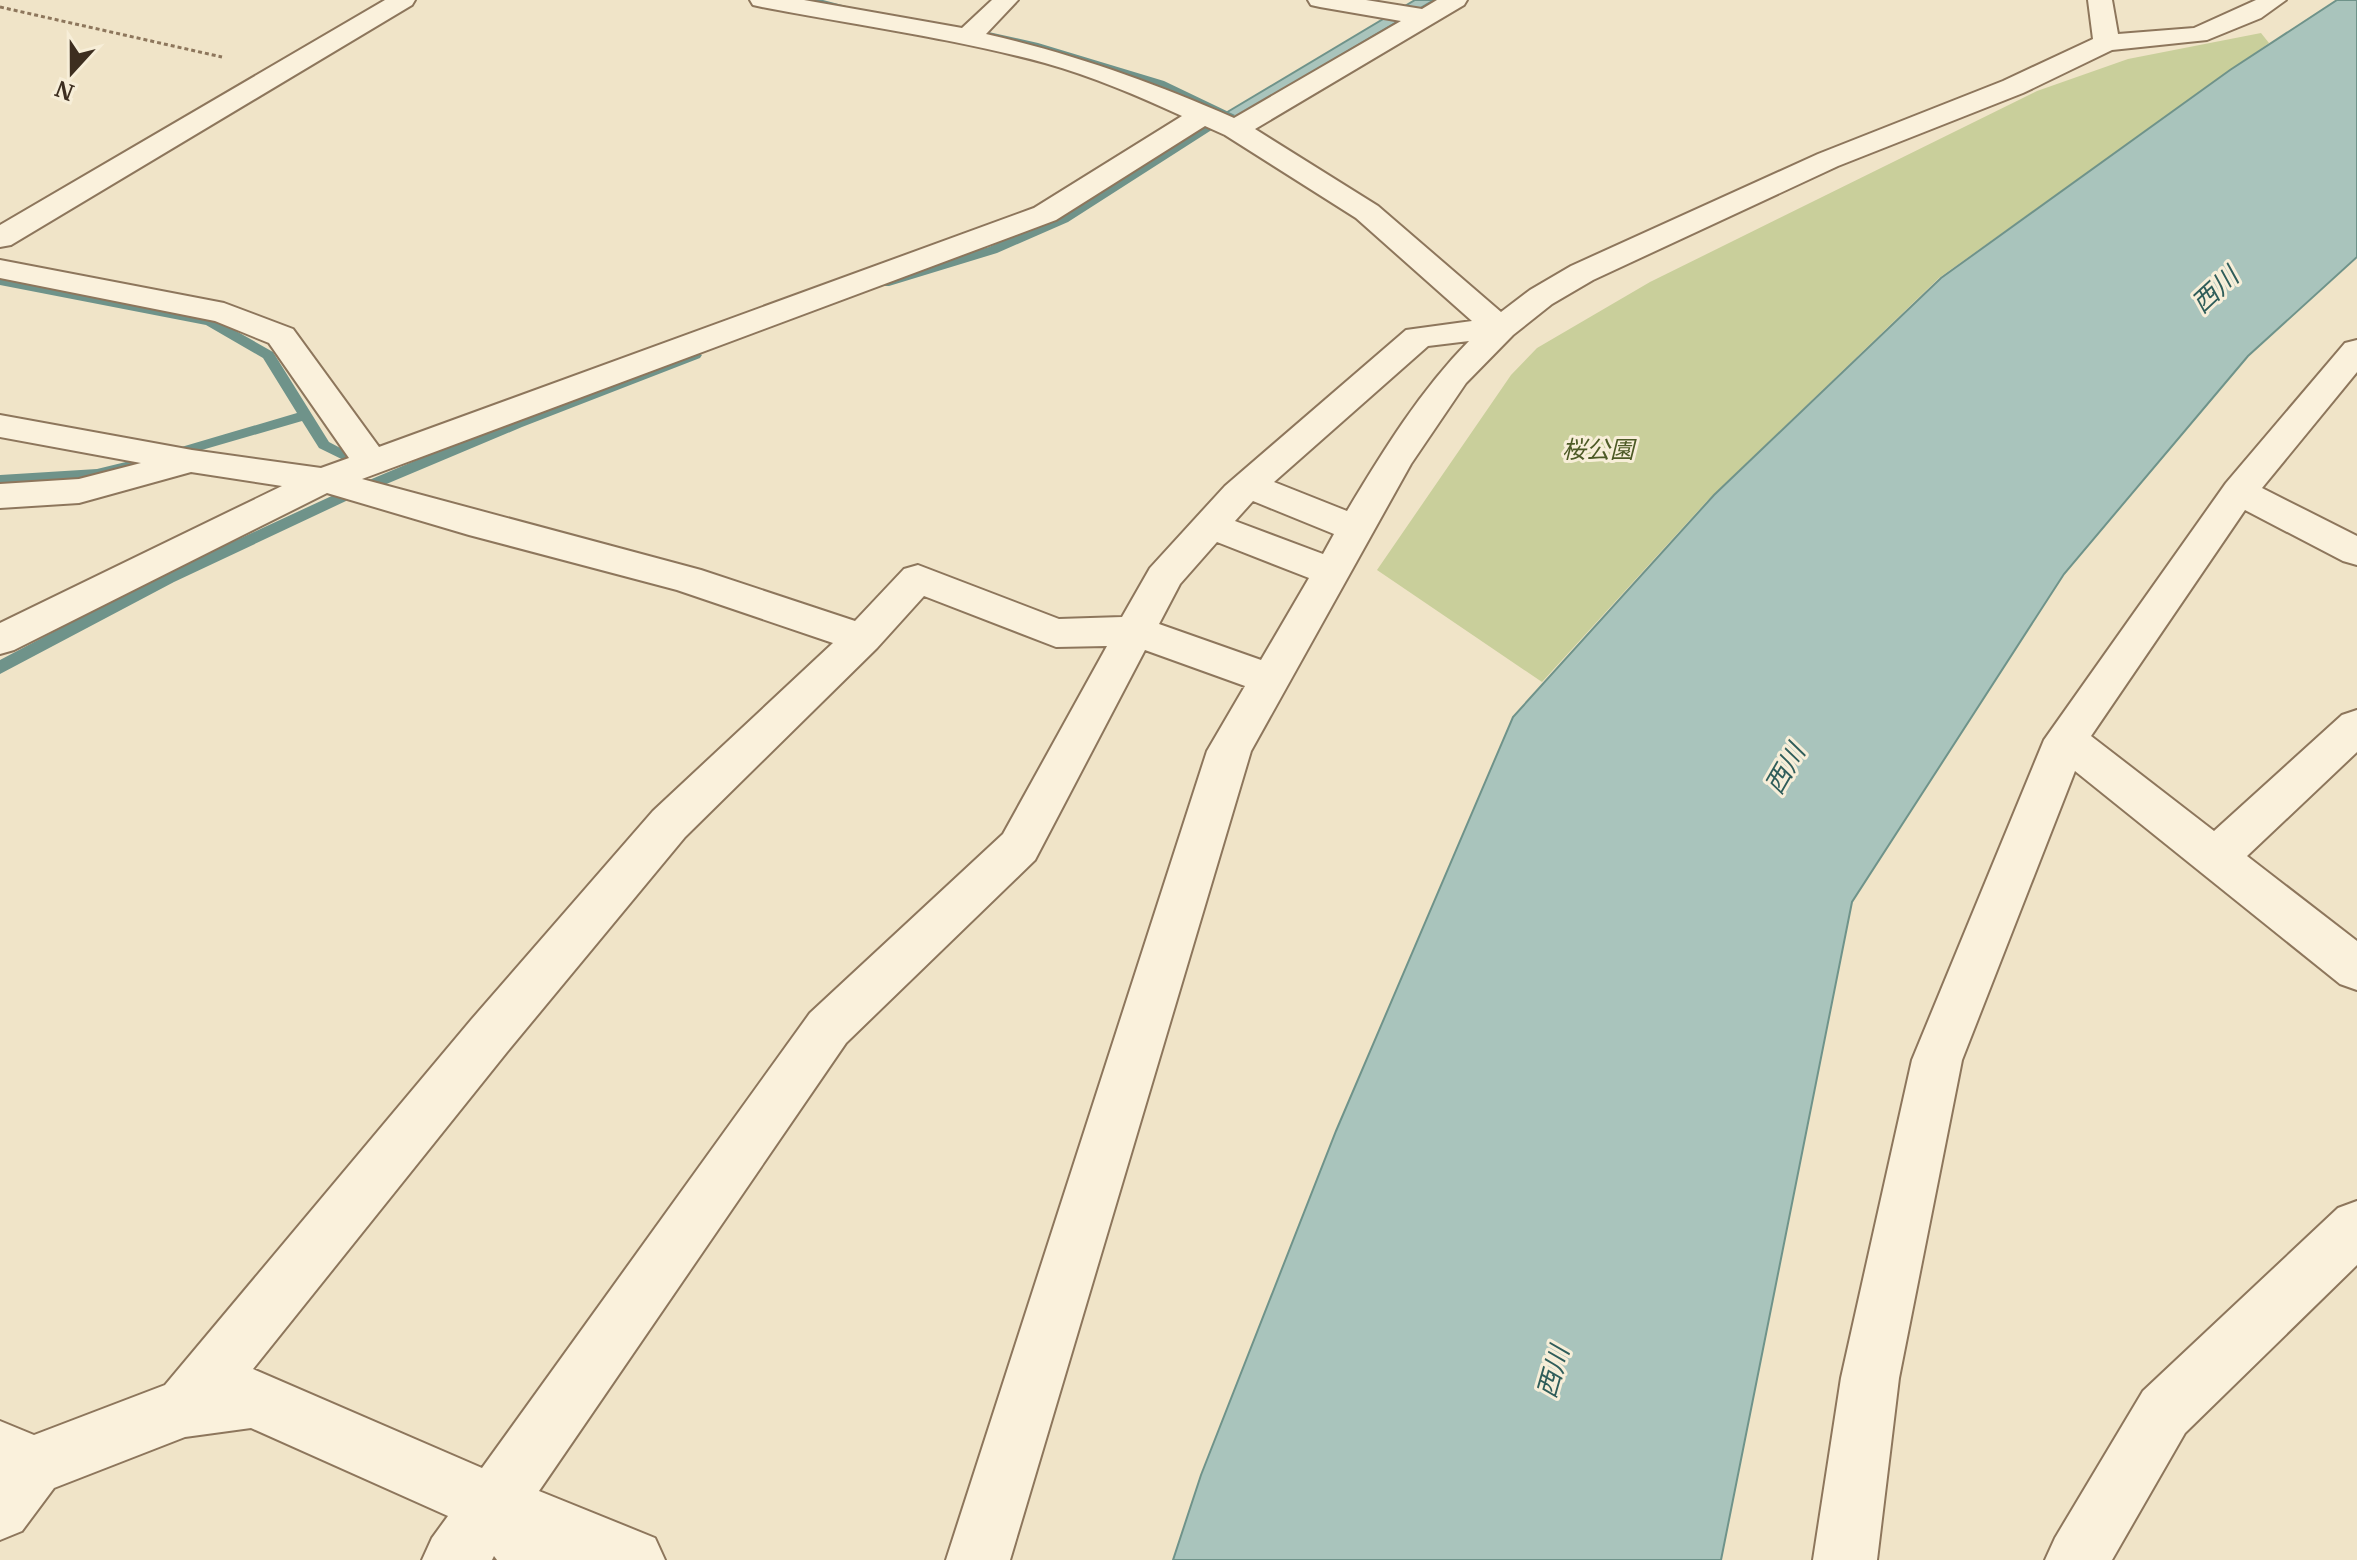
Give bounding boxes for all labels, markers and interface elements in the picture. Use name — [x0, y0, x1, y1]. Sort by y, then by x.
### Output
north arrow — [32, 32, 112, 112]
text: N — [51, 74, 78, 107]
water label: 西川 — [2184, 258, 2247, 319]
park label: 桜公園 — [1562, 434, 1637, 465]
water label: 西川 — [1757, 735, 1813, 800]
water label: 西川 — [1529, 1339, 1576, 1401]

